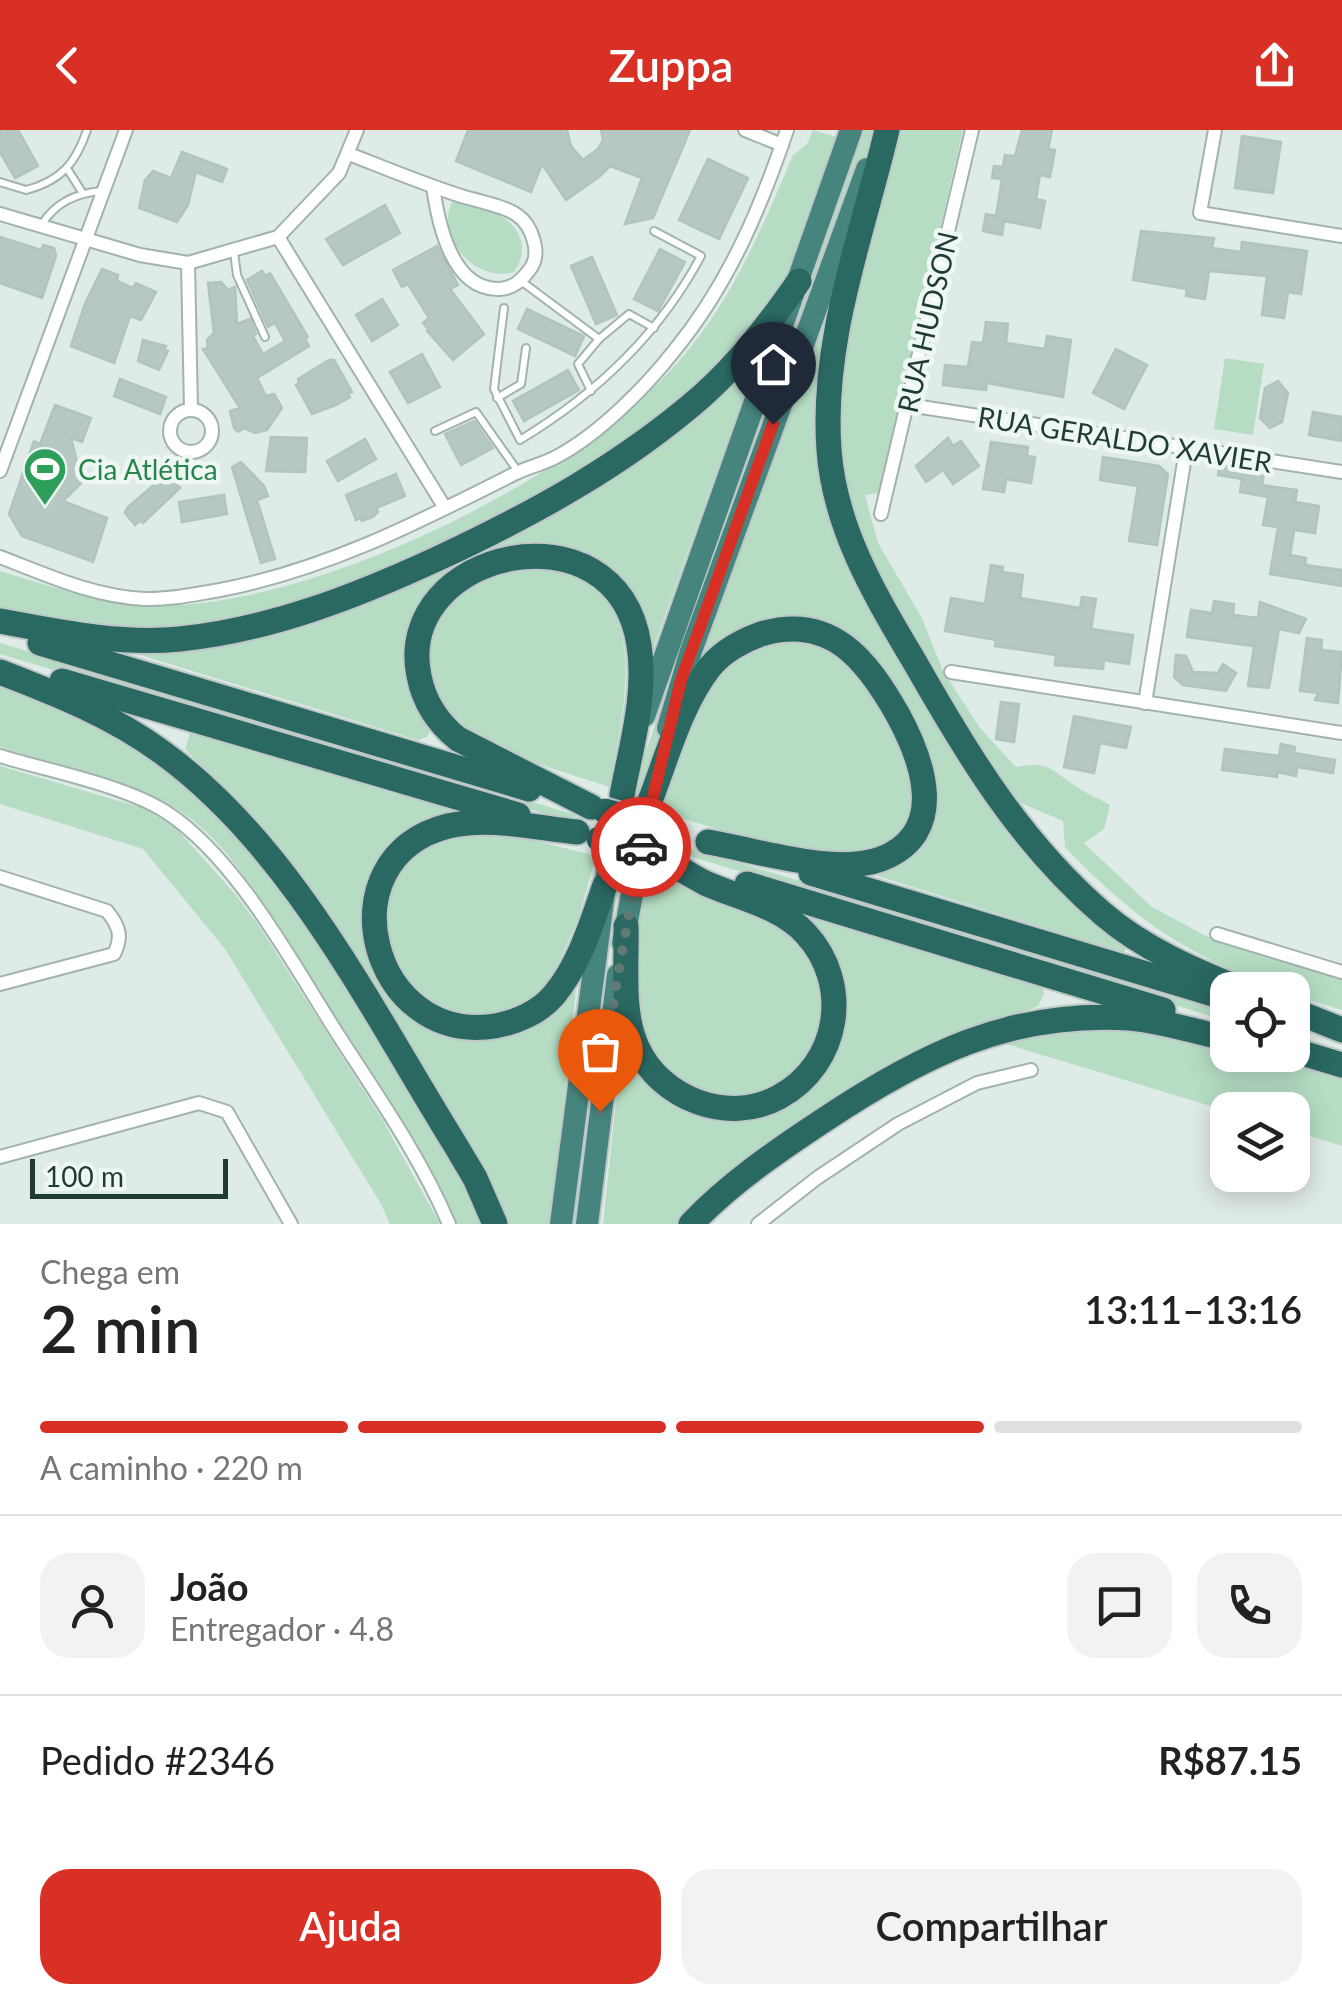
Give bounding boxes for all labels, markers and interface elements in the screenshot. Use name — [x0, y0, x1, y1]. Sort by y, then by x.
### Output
icon: back — [40, 38, 95, 93]
text: Zuppa — [609, 38, 733, 92]
icon: share — [1247, 38, 1302, 93]
street label: RUA HUDSON — [890, 228, 964, 416]
pin — [731, 322, 816, 425]
icon: home — [746, 337, 801, 392]
street label: RUA GERALDO XAVIER — [976, 399, 1275, 479]
sports icon: Cia Atlética — [22, 446, 68, 507]
place label: Cia Atlética — [78, 452, 218, 486]
courier — [591, 797, 691, 897]
icon: car — [614, 820, 669, 875]
map controls — [1210, 972, 1310, 1192]
button: locate — [1210, 972, 1310, 1072]
pin — [558, 1009, 643, 1112]
icon: bag — [573, 1024, 628, 1079]
button: layers — [1210, 1092, 1310, 1192]
scale bar — [30, 1154, 228, 1198]
text: 100 m — [45, 1159, 124, 1193]
text: Chega em — [40, 1252, 180, 1291]
text: 13:11–13:16 — [1084, 1286, 1302, 1332]
text: 2 min — [40, 1289, 200, 1367]
text: A caminho · 220 m — [40, 1448, 303, 1487]
button: person — [40, 1553, 145, 1658]
button: chat — [1067, 1553, 1172, 1658]
button: phone — [1197, 1553, 1302, 1658]
text: João — [170, 1563, 249, 1609]
text: Entregador · 4.8 — [170, 1609, 394, 1648]
text: Pedido #2346 — [40, 1737, 275, 1783]
text: R$87.15 — [1158, 1737, 1302, 1783]
button: Ajuda — [40, 1869, 661, 1984]
button: Compartilhar — [681, 1869, 1302, 1984]

